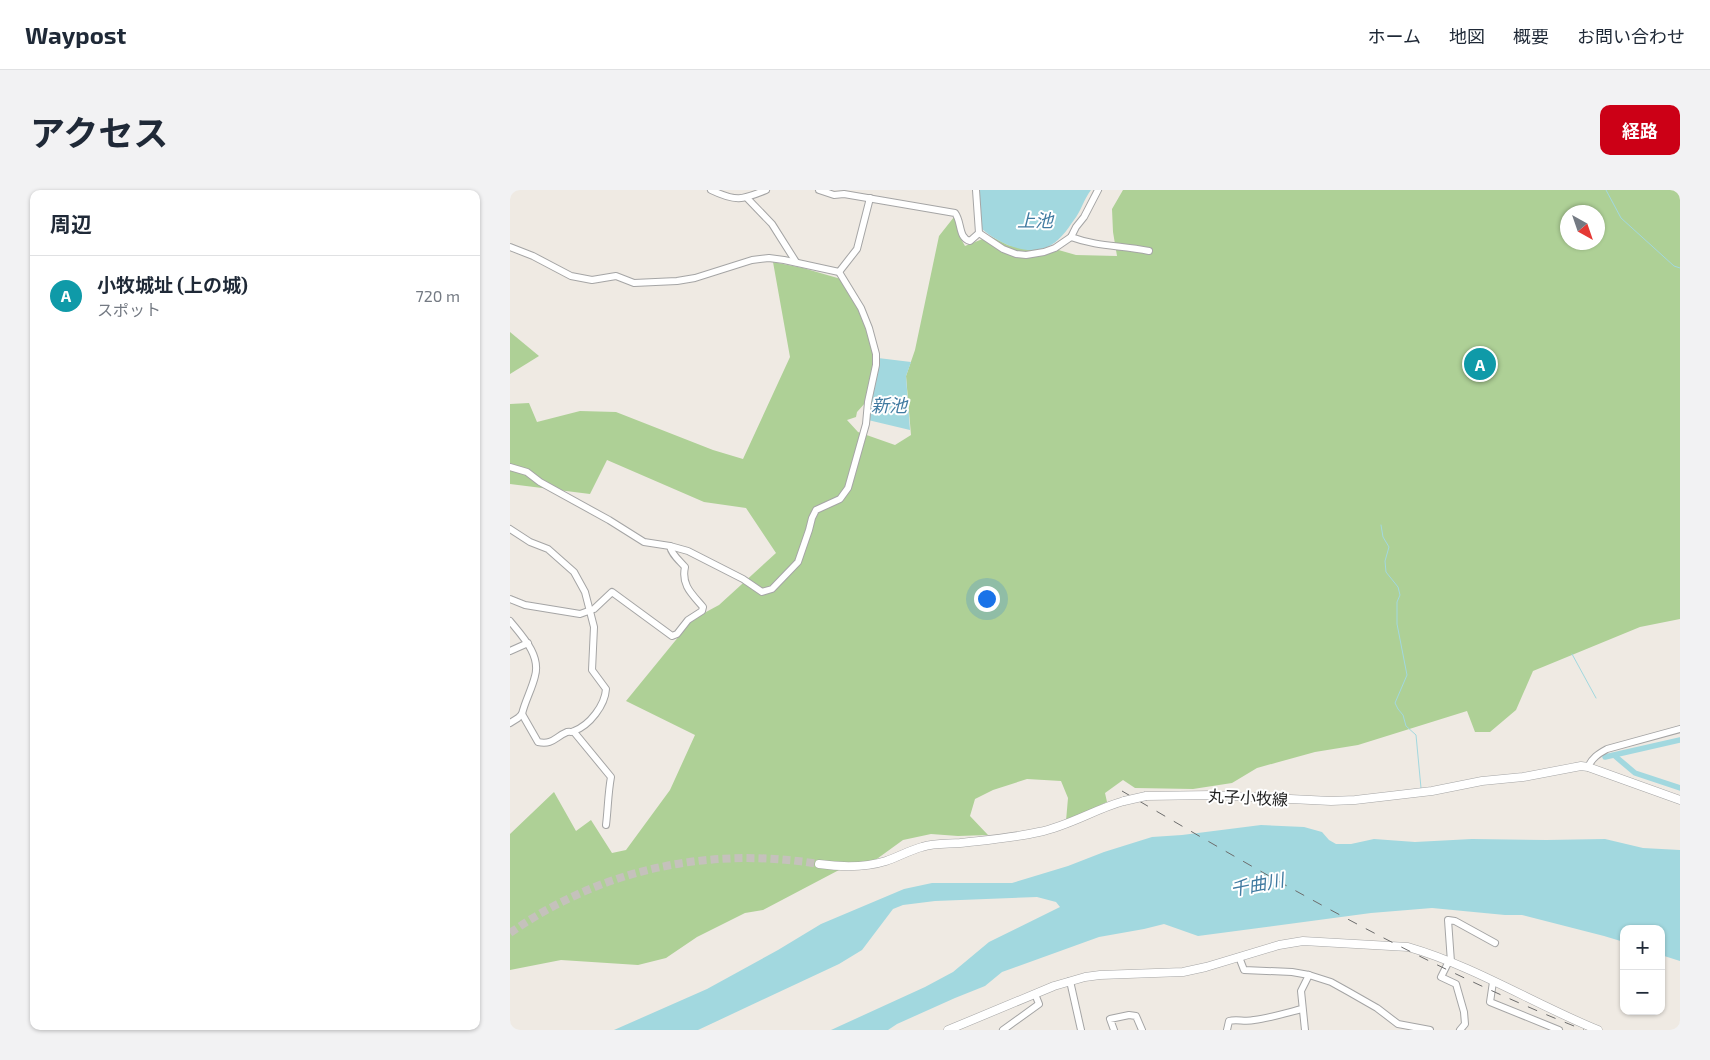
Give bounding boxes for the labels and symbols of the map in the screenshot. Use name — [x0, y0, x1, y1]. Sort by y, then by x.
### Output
north arrow — [1560, 205, 1605, 250]
water label: 上池 — [1017, 209, 1055, 231]
pin: A — [1464, 345, 1496, 383]
water label: 新池 — [871, 394, 909, 416]
your location — [974, 586, 1000, 612]
street label: 丸子小牧線 — [1208, 785, 1288, 809]
water label: 千曲川 — [1228, 868, 1288, 900]

